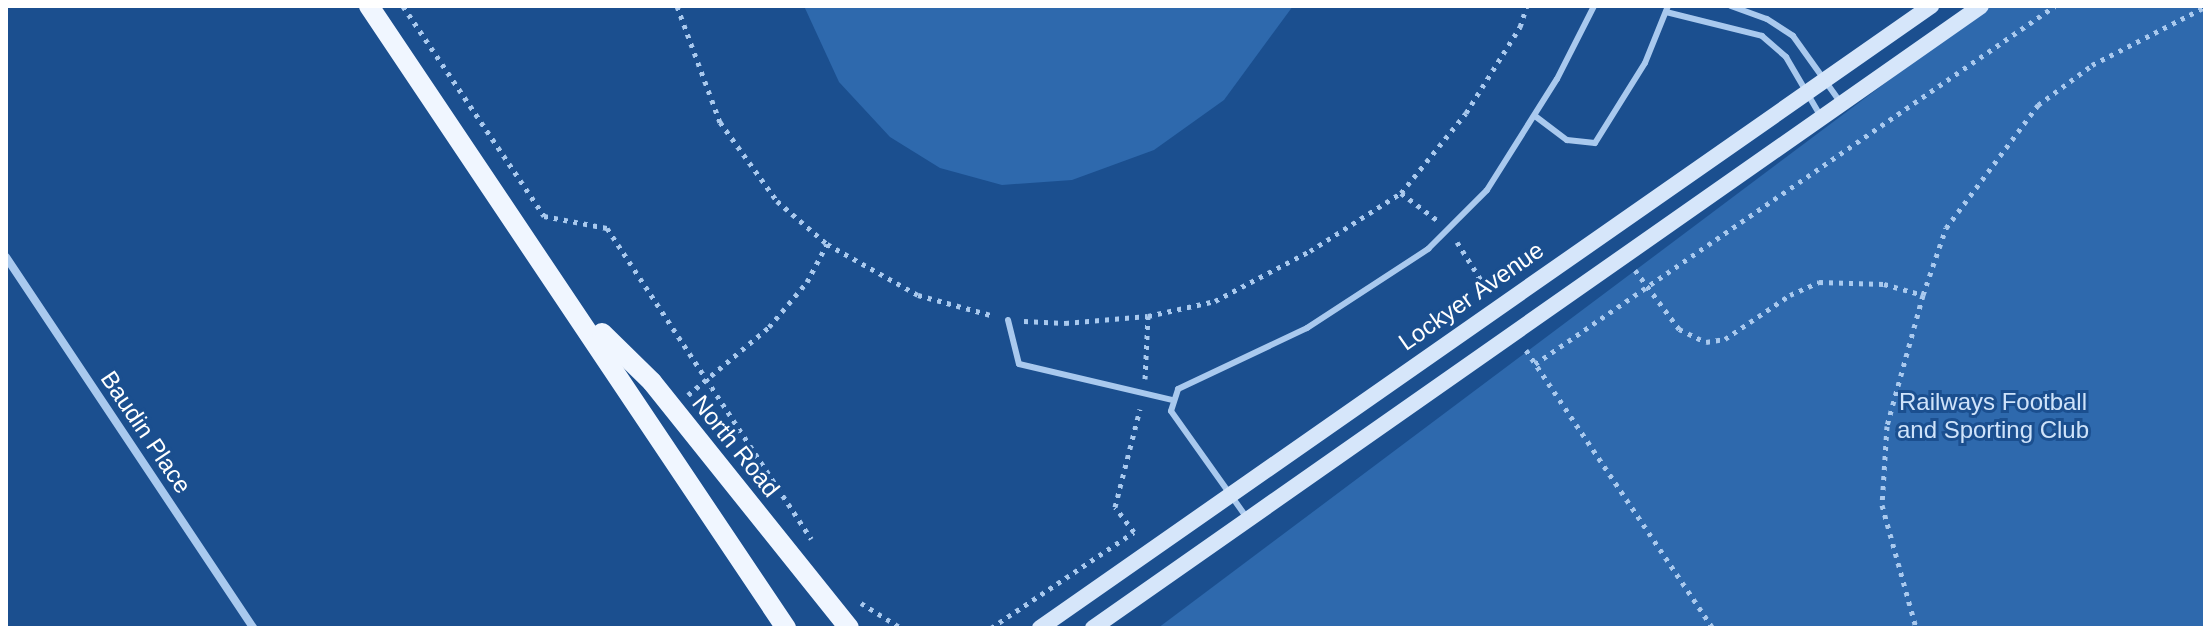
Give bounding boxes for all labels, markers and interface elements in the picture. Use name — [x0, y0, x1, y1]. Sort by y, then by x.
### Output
street label: Lockyer Avenue — [1392, 235, 1550, 357]
street label: Baudin Place — [95, 365, 197, 499]
park label: Railways Football and Sporting Club — [1897, 388, 2089, 444]
street label: North Road — [686, 389, 786, 503]

